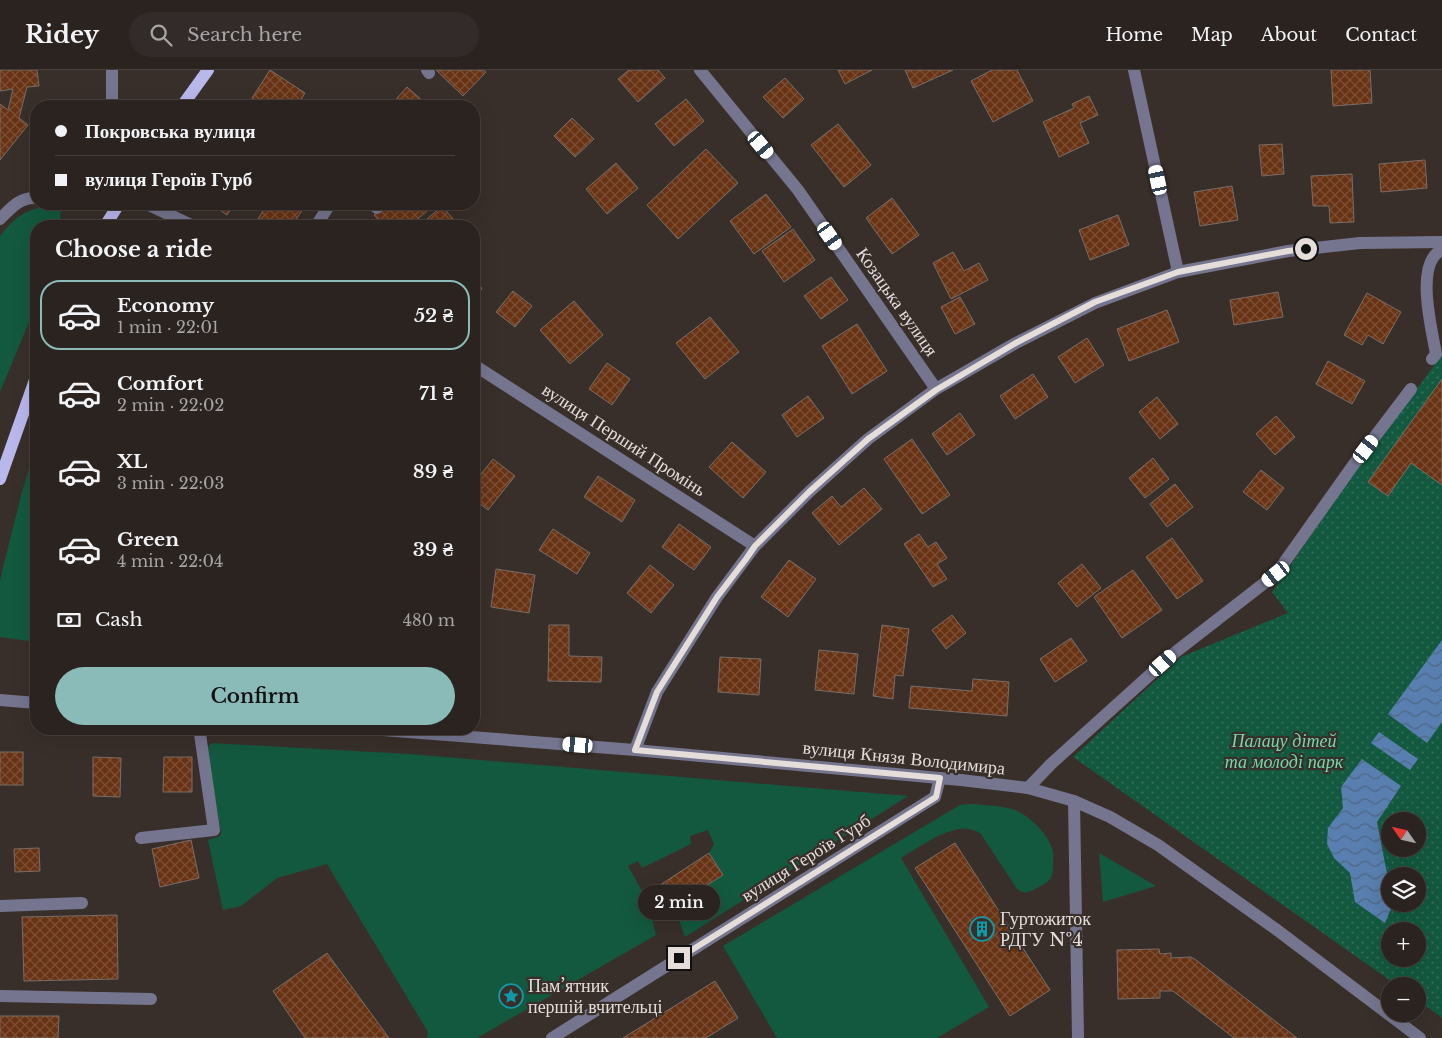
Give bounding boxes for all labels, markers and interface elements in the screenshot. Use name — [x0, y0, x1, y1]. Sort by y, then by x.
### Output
search box — [129, 12, 479, 57]
text: Ridey — [25, 20, 99, 49]
icon: search — [147, 21, 175, 49]
text: Search here — [187, 23, 302, 46]
text: Home — [1105, 24, 1163, 46]
text: Map — [1191, 24, 1233, 46]
text: About — [1261, 24, 1317, 46]
text: Contact — [1345, 24, 1417, 46]
text: Покровська вулиця — [85, 120, 255, 143]
car — [745, 129, 776, 161]
car — [1147, 164, 1168, 196]
text: вулиця Героїв Гурб — [85, 168, 252, 191]
car — [815, 219, 844, 253]
text: Choose a ride — [55, 236, 212, 263]
route start — [1295, 238, 1317, 260]
street label: Козацька вулиця — [851, 244, 943, 360]
icon: car — [57, 293, 102, 338]
text: Economy — [117, 294, 214, 317]
text: 52 ₴ — [414, 304, 453, 327]
text: 1 min · 22:01 — [117, 317, 219, 337]
icon: car — [57, 371, 102, 416]
text: Comfort — [117, 372, 204, 395]
street label: вулиця Перший Промінь — [538, 379, 710, 501]
text: 71 ₴ — [419, 382, 453, 405]
text: 2 min · 22:02 — [117, 395, 224, 415]
car — [1350, 433, 1381, 465]
icon: car — [57, 449, 102, 494]
text: XL — [117, 450, 147, 473]
text: 89 ₴ — [413, 460, 453, 483]
text: 3 min · 22:03 — [117, 473, 224, 493]
icon: car — [57, 527, 102, 572]
text: Green — [117, 528, 179, 551]
text: 39 ₴ — [413, 538, 453, 561]
text: 4 min · 22:04 — [117, 551, 223, 571]
car — [1259, 559, 1292, 589]
icon: cash — [55, 606, 83, 634]
text: Cash — [95, 608, 142, 631]
text: 480 m — [403, 610, 455, 630]
car — [1146, 647, 1179, 679]
button: Confirm — [55, 667, 455, 725]
park label: Палацу дітей та молоді парк — [1225, 730, 1344, 773]
car — [562, 736, 593, 754]
street label: вулиця Князя Володимира — [802, 736, 1006, 780]
street label: вулиця Героїв Гурб — [737, 809, 875, 907]
north arrow — [1381, 812, 1426, 858]
map controls — [1381, 812, 1426, 1022]
button: layers — [1381, 867, 1426, 912]
callout: 2 min — [638, 886, 720, 920]
text: 2 min — [654, 892, 704, 912]
place label: Гуртожиток РДГУ №4 — [1000, 908, 1091, 951]
building icon: Гуртожиток РДГУ №4 — [969, 916, 995, 942]
button: + — [1381, 922, 1426, 967]
route end — [668, 947, 690, 969]
place label: Пам’ятник першій вчительці — [528, 975, 662, 1018]
button: − — [1381, 977, 1426, 1022]
place icon: Пам’ятник першій вчительці — [498, 983, 524, 1009]

